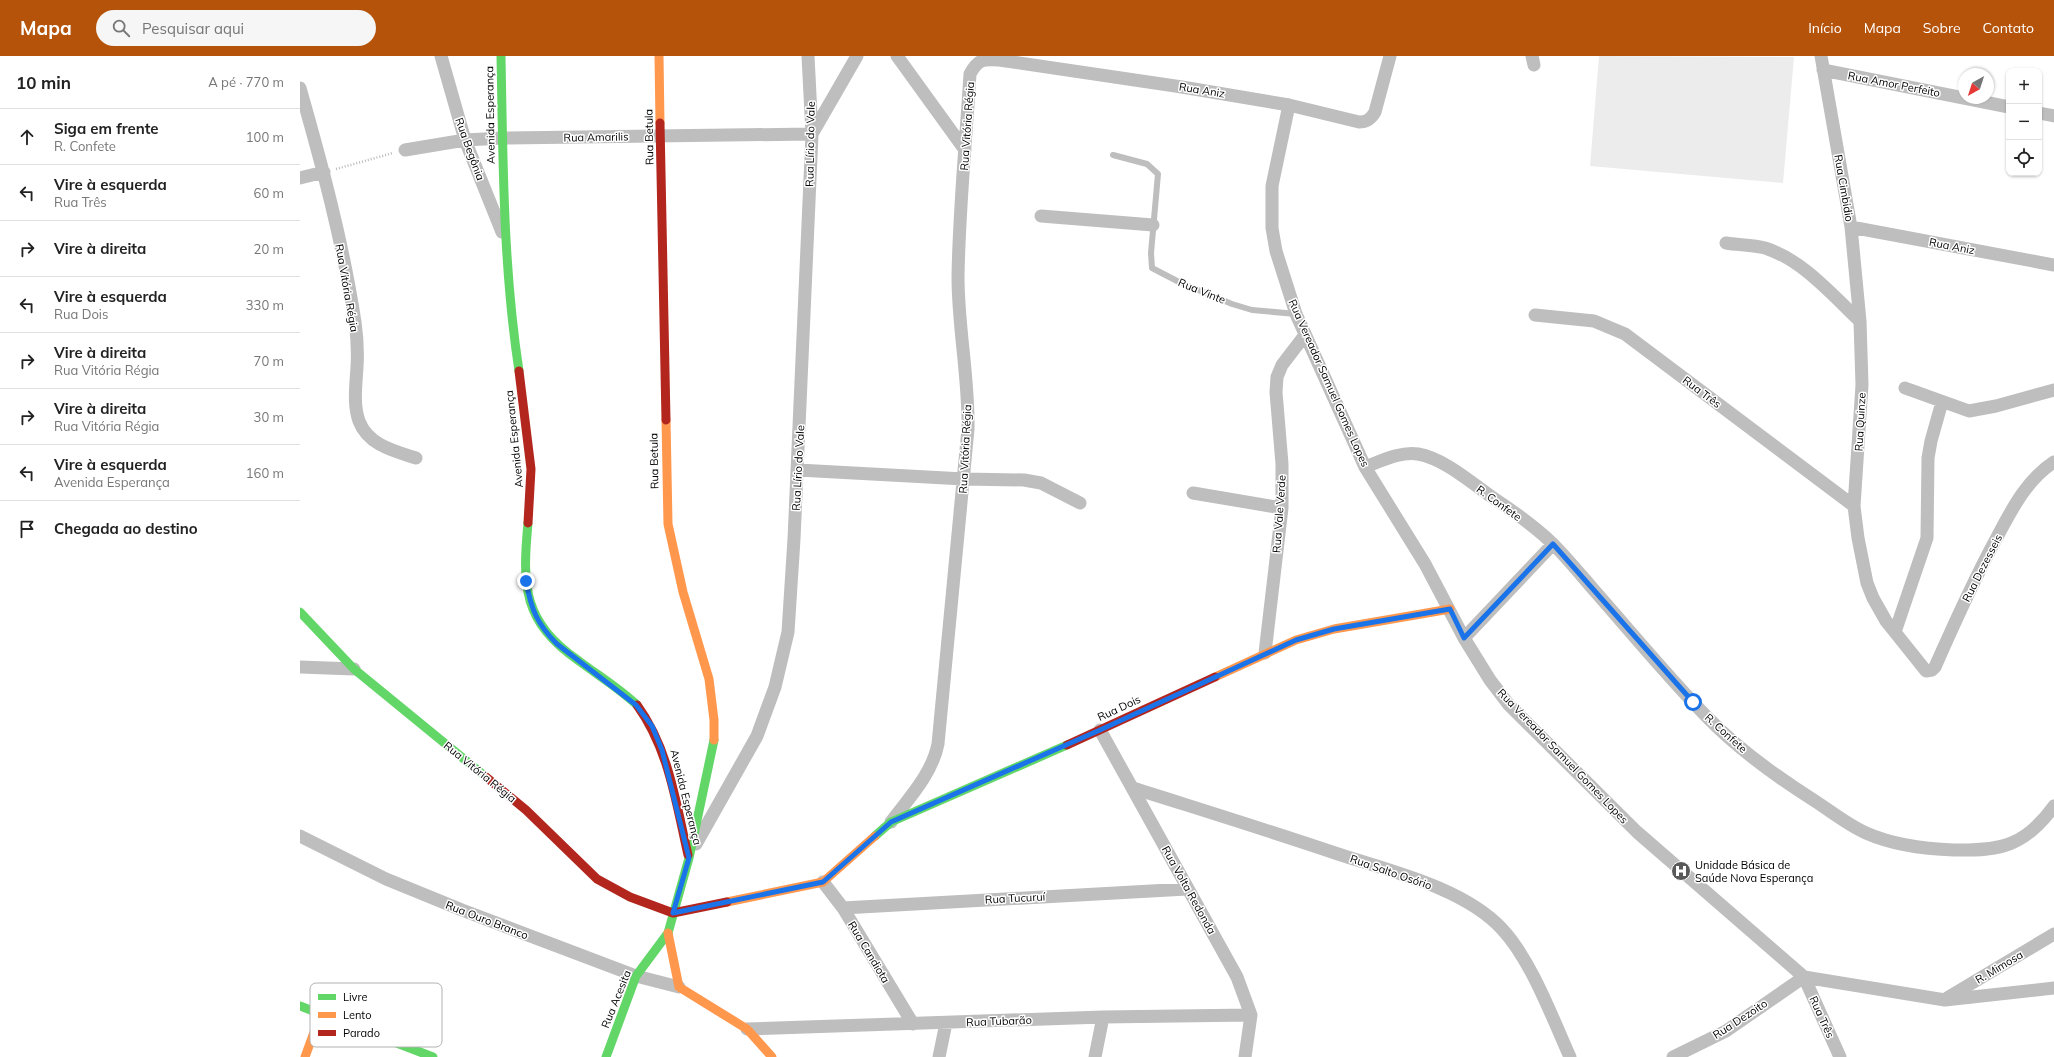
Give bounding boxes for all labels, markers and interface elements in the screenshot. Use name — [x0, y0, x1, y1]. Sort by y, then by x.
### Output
search box — [96, 10, 376, 46]
text: Mapa — [20, 16, 72, 40]
icon: search — [110, 17, 132, 39]
text: Pesquisar aqui — [142, 19, 244, 38]
text: Início — [1808, 19, 1842, 37]
text: Mapa — [1864, 19, 1901, 37]
text: Sobre — [1923, 19, 1961, 37]
text: Contato — [1983, 19, 2034, 37]
street label: Avenida Esperança — [482, 66, 498, 164]
street label: Rua Amor Perfeito — [1847, 68, 1941, 100]
north arrow — [1958, 68, 1994, 104]
map controls — [2006, 68, 2042, 176]
button: + — [2006, 68, 2042, 104]
text: 10 min — [16, 72, 71, 93]
text: A pé · 770 m — [208, 74, 284, 90]
street label: Rua Aniz — [1178, 79, 1226, 101]
street label: Rua Vitória Régia — [957, 81, 977, 171]
street label: Rua Lírio do Vale — [802, 101, 818, 187]
button: − — [2006, 104, 2042, 140]
street label: Rua Betula — [642, 109, 656, 165]
street label: Rua Begônia — [452, 116, 488, 182]
text: Siga em frente — [54, 119, 159, 138]
icon: ahead — [16, 126, 38, 148]
text: 100 m — [246, 129, 284, 145]
street label: Rua Amarilis — [563, 129, 629, 145]
text: R. Confete — [54, 138, 116, 154]
button: locate — [2006, 140, 2042, 176]
street label: Rua Cimbidio — [1831, 153, 1857, 223]
text: Vire à esquerda — [54, 175, 167, 194]
icon: left — [16, 182, 38, 204]
text: 60 m — [254, 185, 284, 201]
text: Rua Três — [54, 194, 107, 210]
street label: Rua Aniz — [1928, 235, 1976, 257]
icon: right — [16, 238, 38, 260]
text: Vire à direita — [54, 239, 146, 258]
text: 20 m — [254, 241, 284, 257]
street label: Rua Vitória Régia — [332, 243, 362, 333]
street label: Rua Vinte — [1176, 275, 1228, 307]
text: Vire à esquerda — [54, 287, 167, 306]
icon: left — [16, 294, 38, 316]
text: 330 m — [246, 297, 284, 313]
street label: Rua Vereador Samuel Gomes Lopes — [1286, 297, 1372, 469]
text: Rua Dois — [54, 306, 108, 322]
text: Vire à direita — [54, 343, 146, 362]
icon: right — [16, 350, 38, 372]
text: 70 m — [254, 353, 284, 369]
text: Rua Vitória Régia — [54, 362, 159, 378]
street label: Rua Três — [1680, 373, 1724, 411]
street label: Avenida Esperança — [502, 389, 526, 489]
street label: Rua Quinze — [1851, 392, 1869, 452]
text: Vire à direita — [54, 399, 146, 418]
street label: Rua Vitória Régia — [956, 404, 974, 494]
icon: right — [16, 406, 38, 428]
text: 30 m — [254, 409, 284, 425]
text: Rua Vitória Régia — [54, 418, 159, 434]
street label: Rua Lírio do Vale — [789, 425, 807, 511]
street label: Rua Betula — [647, 433, 661, 489]
text: Vire à esquerda — [54, 455, 167, 474]
icon: left — [16, 462, 38, 484]
text: 160 m — [246, 465, 284, 481]
text: Avenida Esperança — [54, 474, 170, 490]
street label: Rua Vale Verde — [1269, 475, 1289, 553]
street label: R. Confete — [1474, 482, 1524, 524]
icon: arrive — [16, 518, 38, 540]
text: Chegada ao destino — [54, 519, 198, 538]
street label: Rua Dezesseis — [1959, 532, 2005, 604]
route end — [517, 572, 535, 590]
street label: Rua Vereador Samuel Gomes Lopes — [1495, 686, 1631, 826]
street label: Rua Dois — [1095, 692, 1143, 724]
route start — [1684, 693, 1702, 711]
street label: R. Confete — [1702, 710, 1750, 756]
street label: Rua Vitória Régia — [441, 738, 519, 806]
street label: Avenida Esperança — [667, 748, 705, 846]
street label: Rua Volta Redonda — [1159, 843, 1219, 937]
street label: Rua Salto Osório — [1348, 851, 1434, 893]
place label: Unidade Básica de Saúde Nova Esperança — [1695, 858, 1813, 885]
hospital icon: Unidade Básica de Saúde Nova Esperança — [1670, 860, 1692, 882]
street label: Rua Tucuruí — [984, 889, 1047, 907]
street label: Rua Ouro Branco — [444, 898, 530, 942]
street label: Rua Candiota — [845, 919, 893, 985]
street label: R. Mimosa — [1973, 947, 2025, 987]
street label: Rua Acesita — [598, 968, 634, 1030]
legend — [310, 983, 442, 1047]
text: Livre — [343, 990, 367, 1004]
street label: Rua Três — [1807, 994, 1837, 1040]
street label: Rua Dezoito — [1710, 996, 1770, 1042]
text: Lento — [343, 1008, 371, 1022]
street label: Rua Tubarão — [966, 1013, 1032, 1029]
text: Parado — [343, 1026, 380, 1040]

